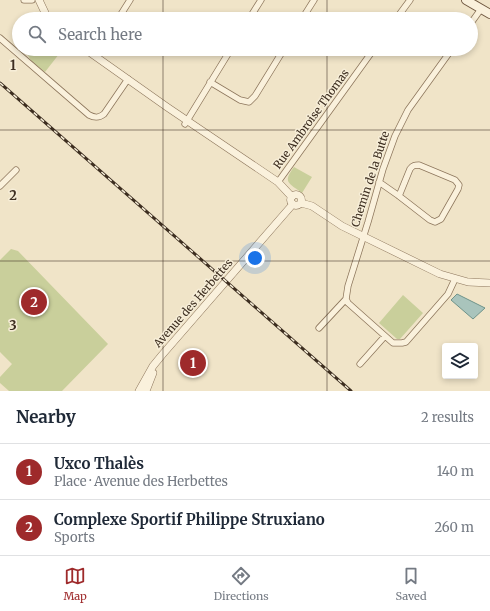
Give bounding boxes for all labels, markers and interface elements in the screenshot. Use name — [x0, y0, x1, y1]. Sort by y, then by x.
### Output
search box — [12, 12, 478, 56]
icon: search — [26, 23, 48, 45]
text: Search here — [58, 25, 142, 44]
text: 1 — [10, 57, 16, 74]
street label: Rue Ambroise Thomas — [270, 66, 352, 172]
street label: Chemin de la Butte — [348, 129, 392, 229]
text: 2 — [9, 187, 17, 204]
your location — [245, 248, 265, 268]
street label: Avenue des Herbettes — [150, 256, 235, 351]
pin: 2 — [21, 287, 47, 317]
text: 3 — [9, 317, 17, 334]
map controls — [442, 343, 478, 379]
button: layers — [442, 343, 478, 379]
pin: 1 — [180, 348, 206, 378]
text: Nearby — [16, 406, 76, 428]
text: 2 results — [421, 409, 474, 426]
text: Uxco Thalès — [54, 454, 144, 473]
text: 1 — [26, 463, 32, 480]
text: 140 m — [437, 463, 474, 480]
text: Place · Avenue des Herbettes — [54, 473, 228, 490]
text: Complexe Sportif Philippe Struxiano — [54, 510, 325, 529]
text: 2 — [25, 519, 33, 536]
text: 260 m — [434, 519, 474, 536]
text: Sports — [54, 529, 95, 546]
tab: Map — [63, 565, 87, 603]
tab: Directions — [214, 565, 269, 603]
tab: Saved — [395, 565, 427, 603]

